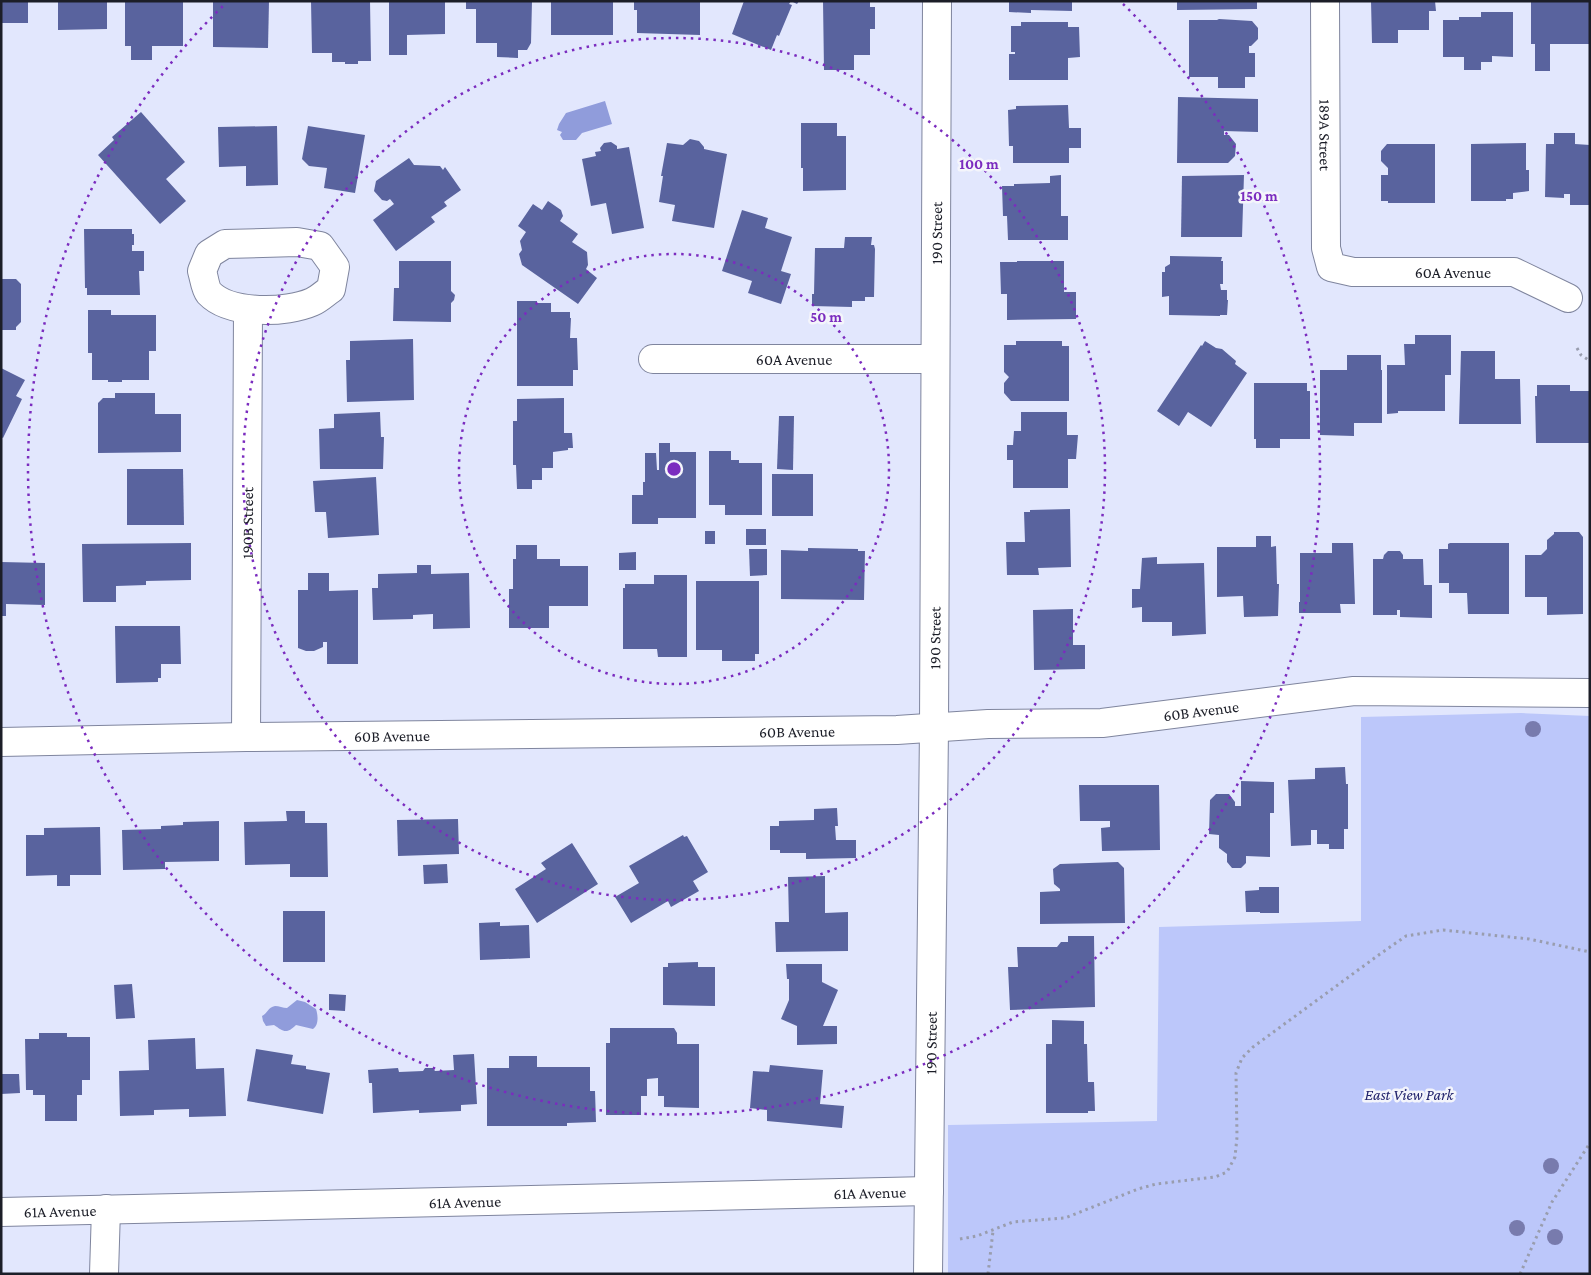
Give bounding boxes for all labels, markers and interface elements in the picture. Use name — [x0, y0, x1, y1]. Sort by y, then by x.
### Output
street label: 189A Street — [1316, 99, 1334, 171]
text: 100 m — [959, 156, 999, 172]
text: 150 m — [1240, 188, 1278, 204]
street label: 190 Street — [928, 201, 945, 265]
street label: 60A Avenue — [1415, 264, 1491, 281]
text: 50 m — [810, 309, 842, 325]
street label: 60A Avenue — [756, 351, 832, 368]
centre of rings — [665, 460, 683, 478]
street label: 190B Street — [239, 486, 256, 559]
street label: 190 Street — [926, 606, 944, 670]
street label: 60B Avenue — [1162, 698, 1240, 724]
street label: 60B Avenue — [759, 723, 835, 740]
street label: 60B Avenue — [354, 727, 430, 745]
street label: 190 Street — [922, 1011, 940, 1075]
park label: East View Park — [1365, 1086, 1455, 1103]
street label: 61A Avenue — [833, 1184, 906, 1202]
street label: 61A Avenue — [428, 1193, 501, 1211]
street label: 61A Avenue — [23, 1202, 97, 1220]

